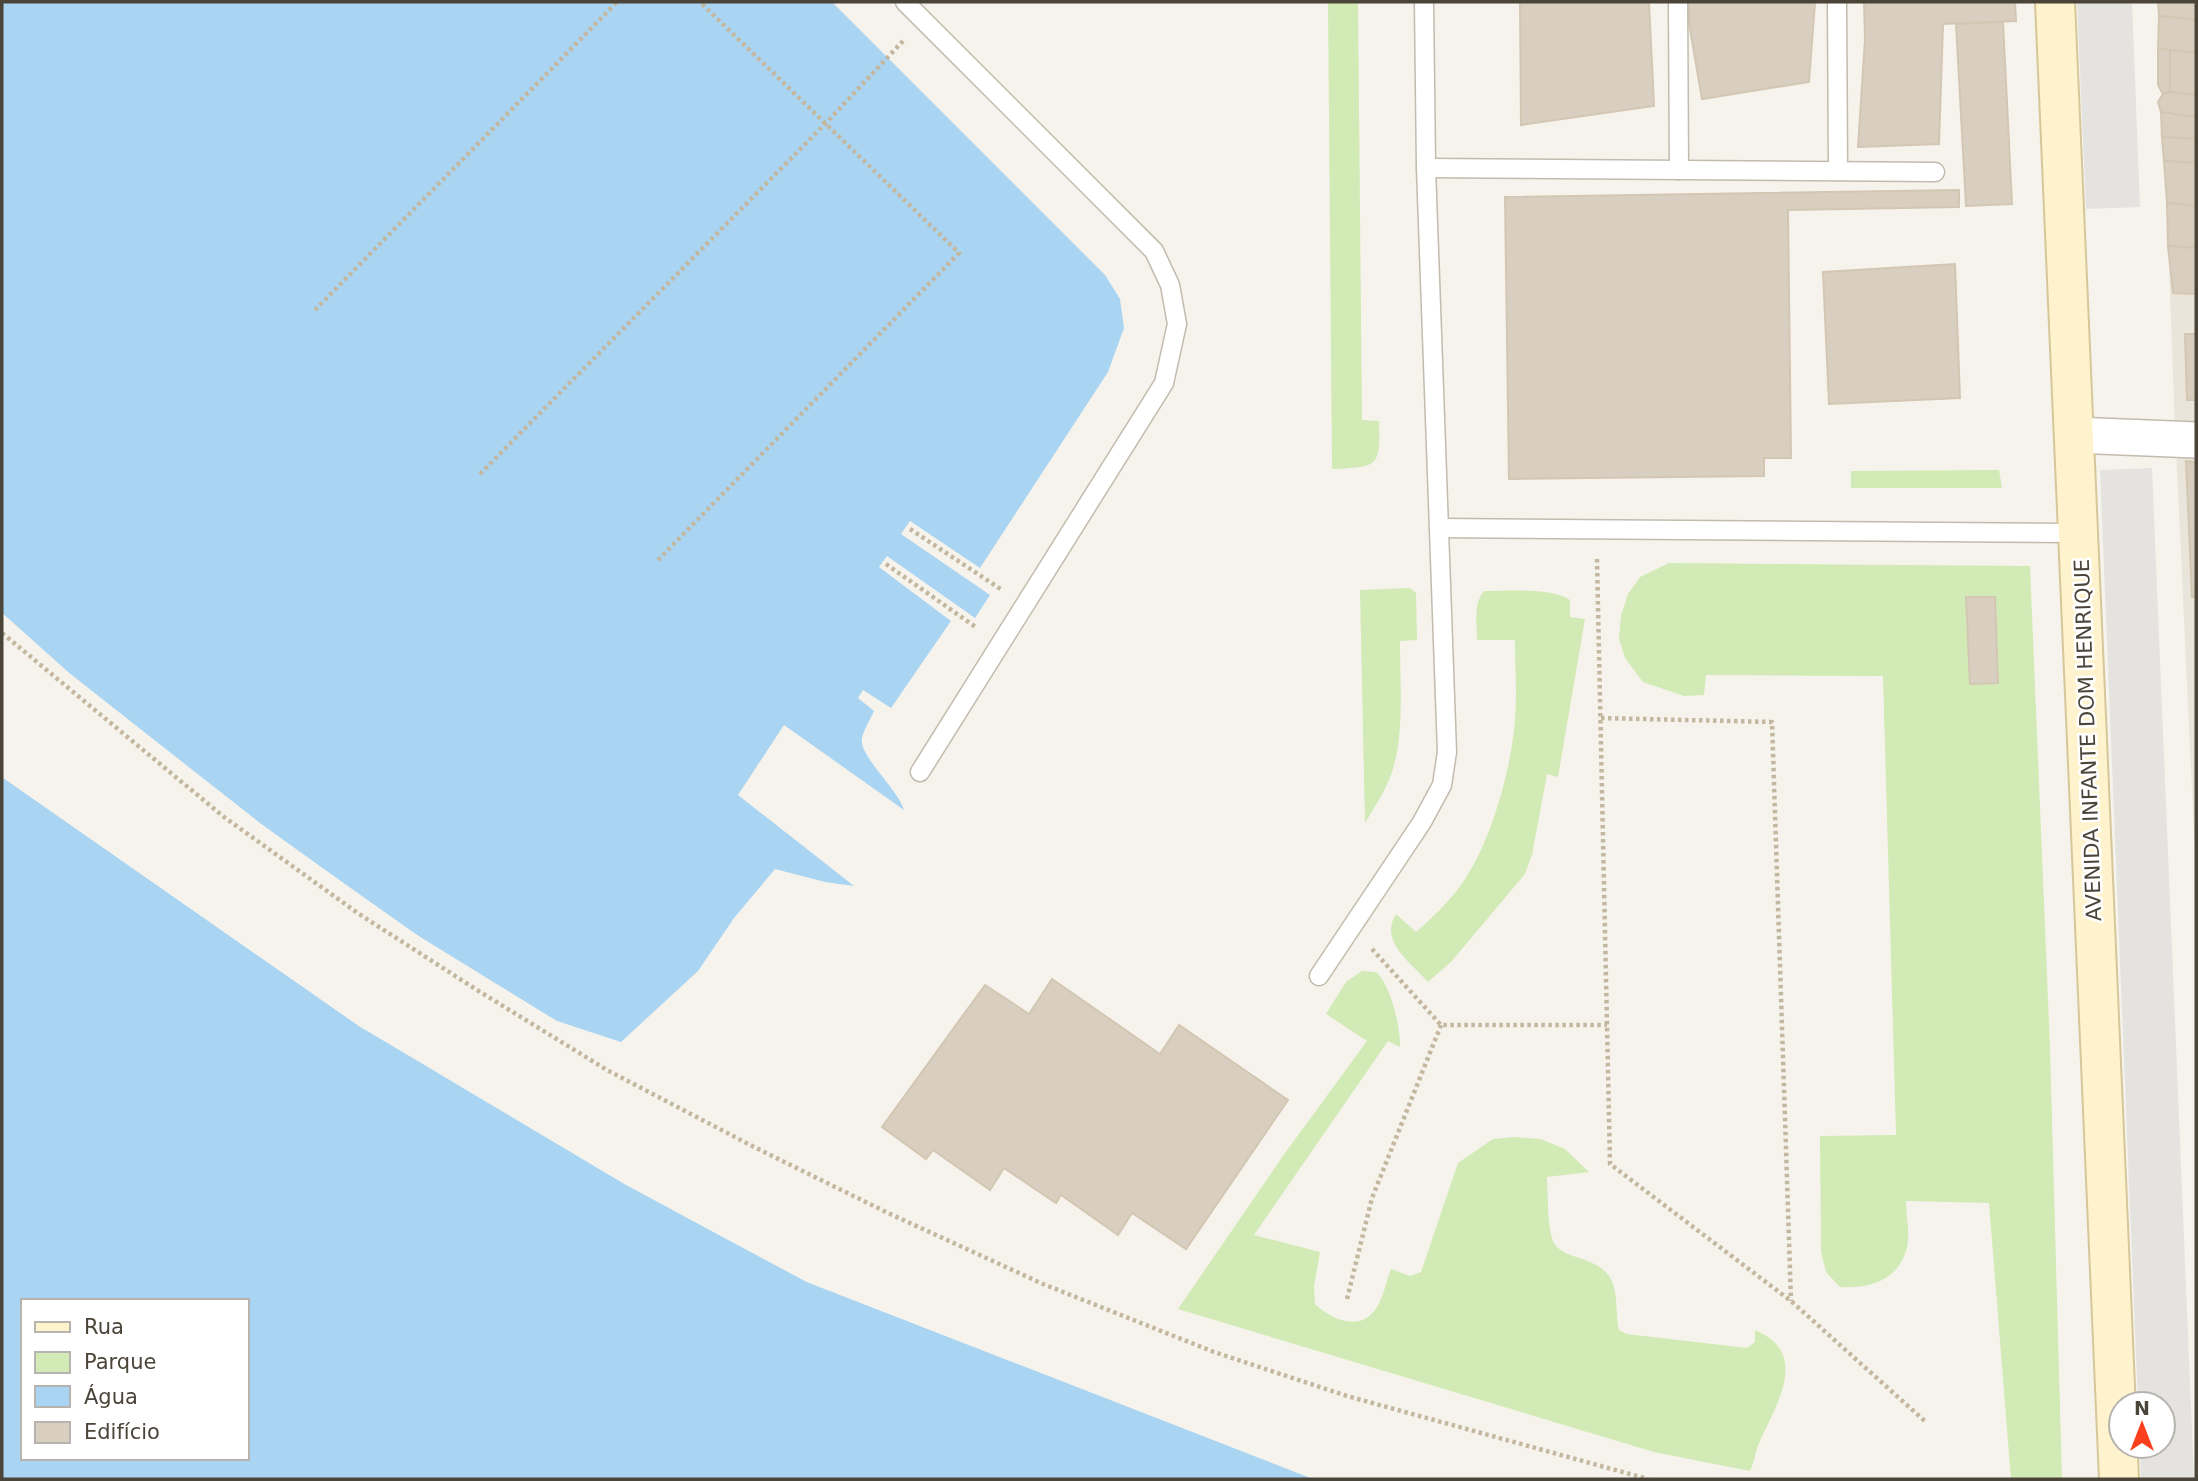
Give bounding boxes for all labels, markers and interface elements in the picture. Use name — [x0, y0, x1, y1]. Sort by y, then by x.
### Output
street label: AVENIDA INFANTE DOM HENRIQUE — [2070, 558, 2106, 922]
legend — [21, 1299, 248, 1460]
text: Rua — [84, 1315, 124, 1339]
text: Parque — [84, 1350, 156, 1374]
text: Água — [84, 1384, 138, 1409]
north arrow — [2107, 1390, 2177, 1460]
text: N — [2134, 1397, 2150, 1419]
text: Edifício — [84, 1420, 160, 1444]

